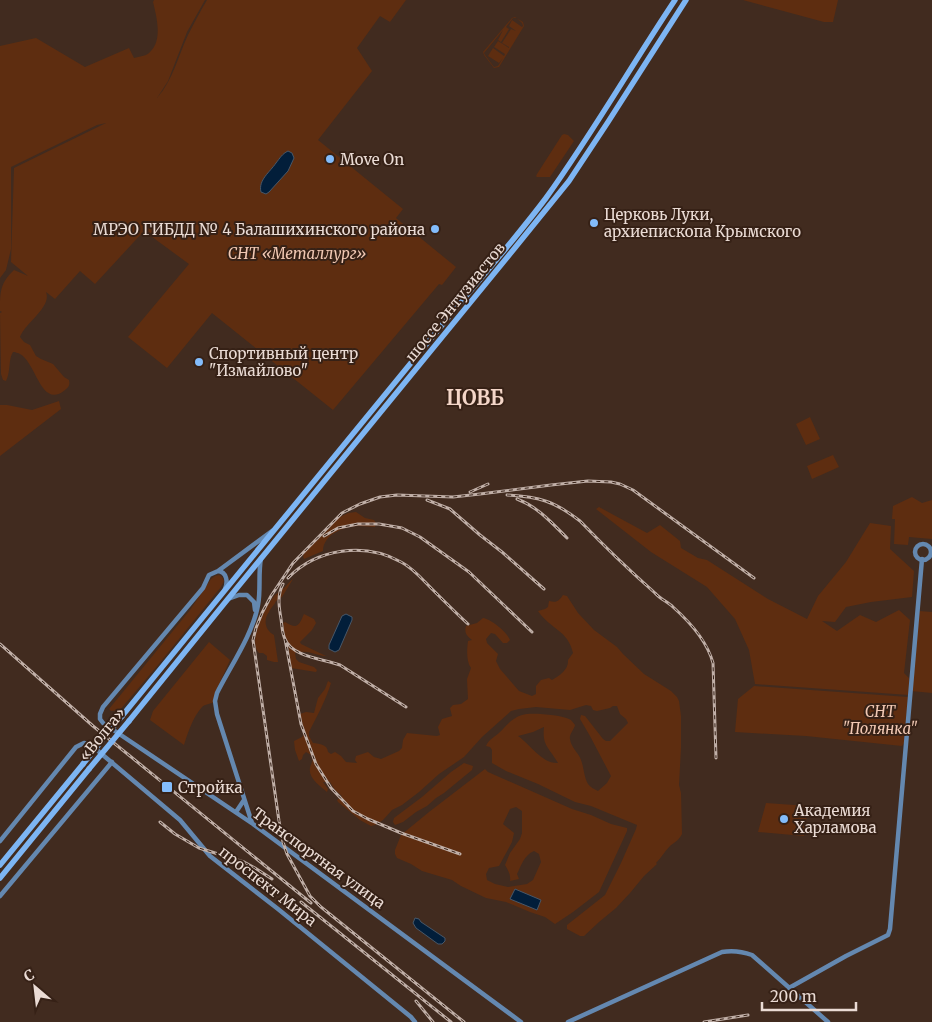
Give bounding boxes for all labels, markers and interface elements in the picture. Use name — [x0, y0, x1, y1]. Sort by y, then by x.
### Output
place label: Move On — [340, 150, 404, 169]
marker: Move On — [324, 153, 336, 165]
place label: Церковь Луки, архиепископа Крымского — [604, 205, 801, 241]
marker: Церковь Луки, архиепископа Крымского — [588, 217, 600, 229]
place label: МРЭО ГИБДД № 4 Балашихинского района — [93, 220, 425, 239]
marker: МРЭО ГИБДД № 4 Балашихинского района — [429, 223, 441, 235]
street label: шоссе Энтузиастов — [401, 238, 509, 365]
park label: СНТ «Металлург» — [228, 244, 366, 263]
place label: Спортивный центр "Измайлово" — [209, 344, 358, 380]
marker: Спортивный центр "Измайлово" — [193, 356, 205, 368]
district label: ЦОВБ — [446, 385, 504, 410]
park label: СНТ "Полянка" — [842, 702, 918, 738]
street label: «Волга» — [75, 703, 129, 765]
place label: Стройка — [178, 778, 243, 797]
marker: Стройка — [160, 780, 174, 794]
place label: Академия Харламова — [793, 801, 877, 837]
street label: Транспортная улица — [249, 803, 389, 913]
marker: Академия Харламова — [778, 813, 790, 825]
street label: проспект Мира — [215, 842, 321, 930]
north arrow — [10, 962, 60, 1012]
text: С — [21, 965, 37, 986]
scale bar — [762, 980, 856, 1012]
text: 200 m — [770, 987, 817, 1006]

